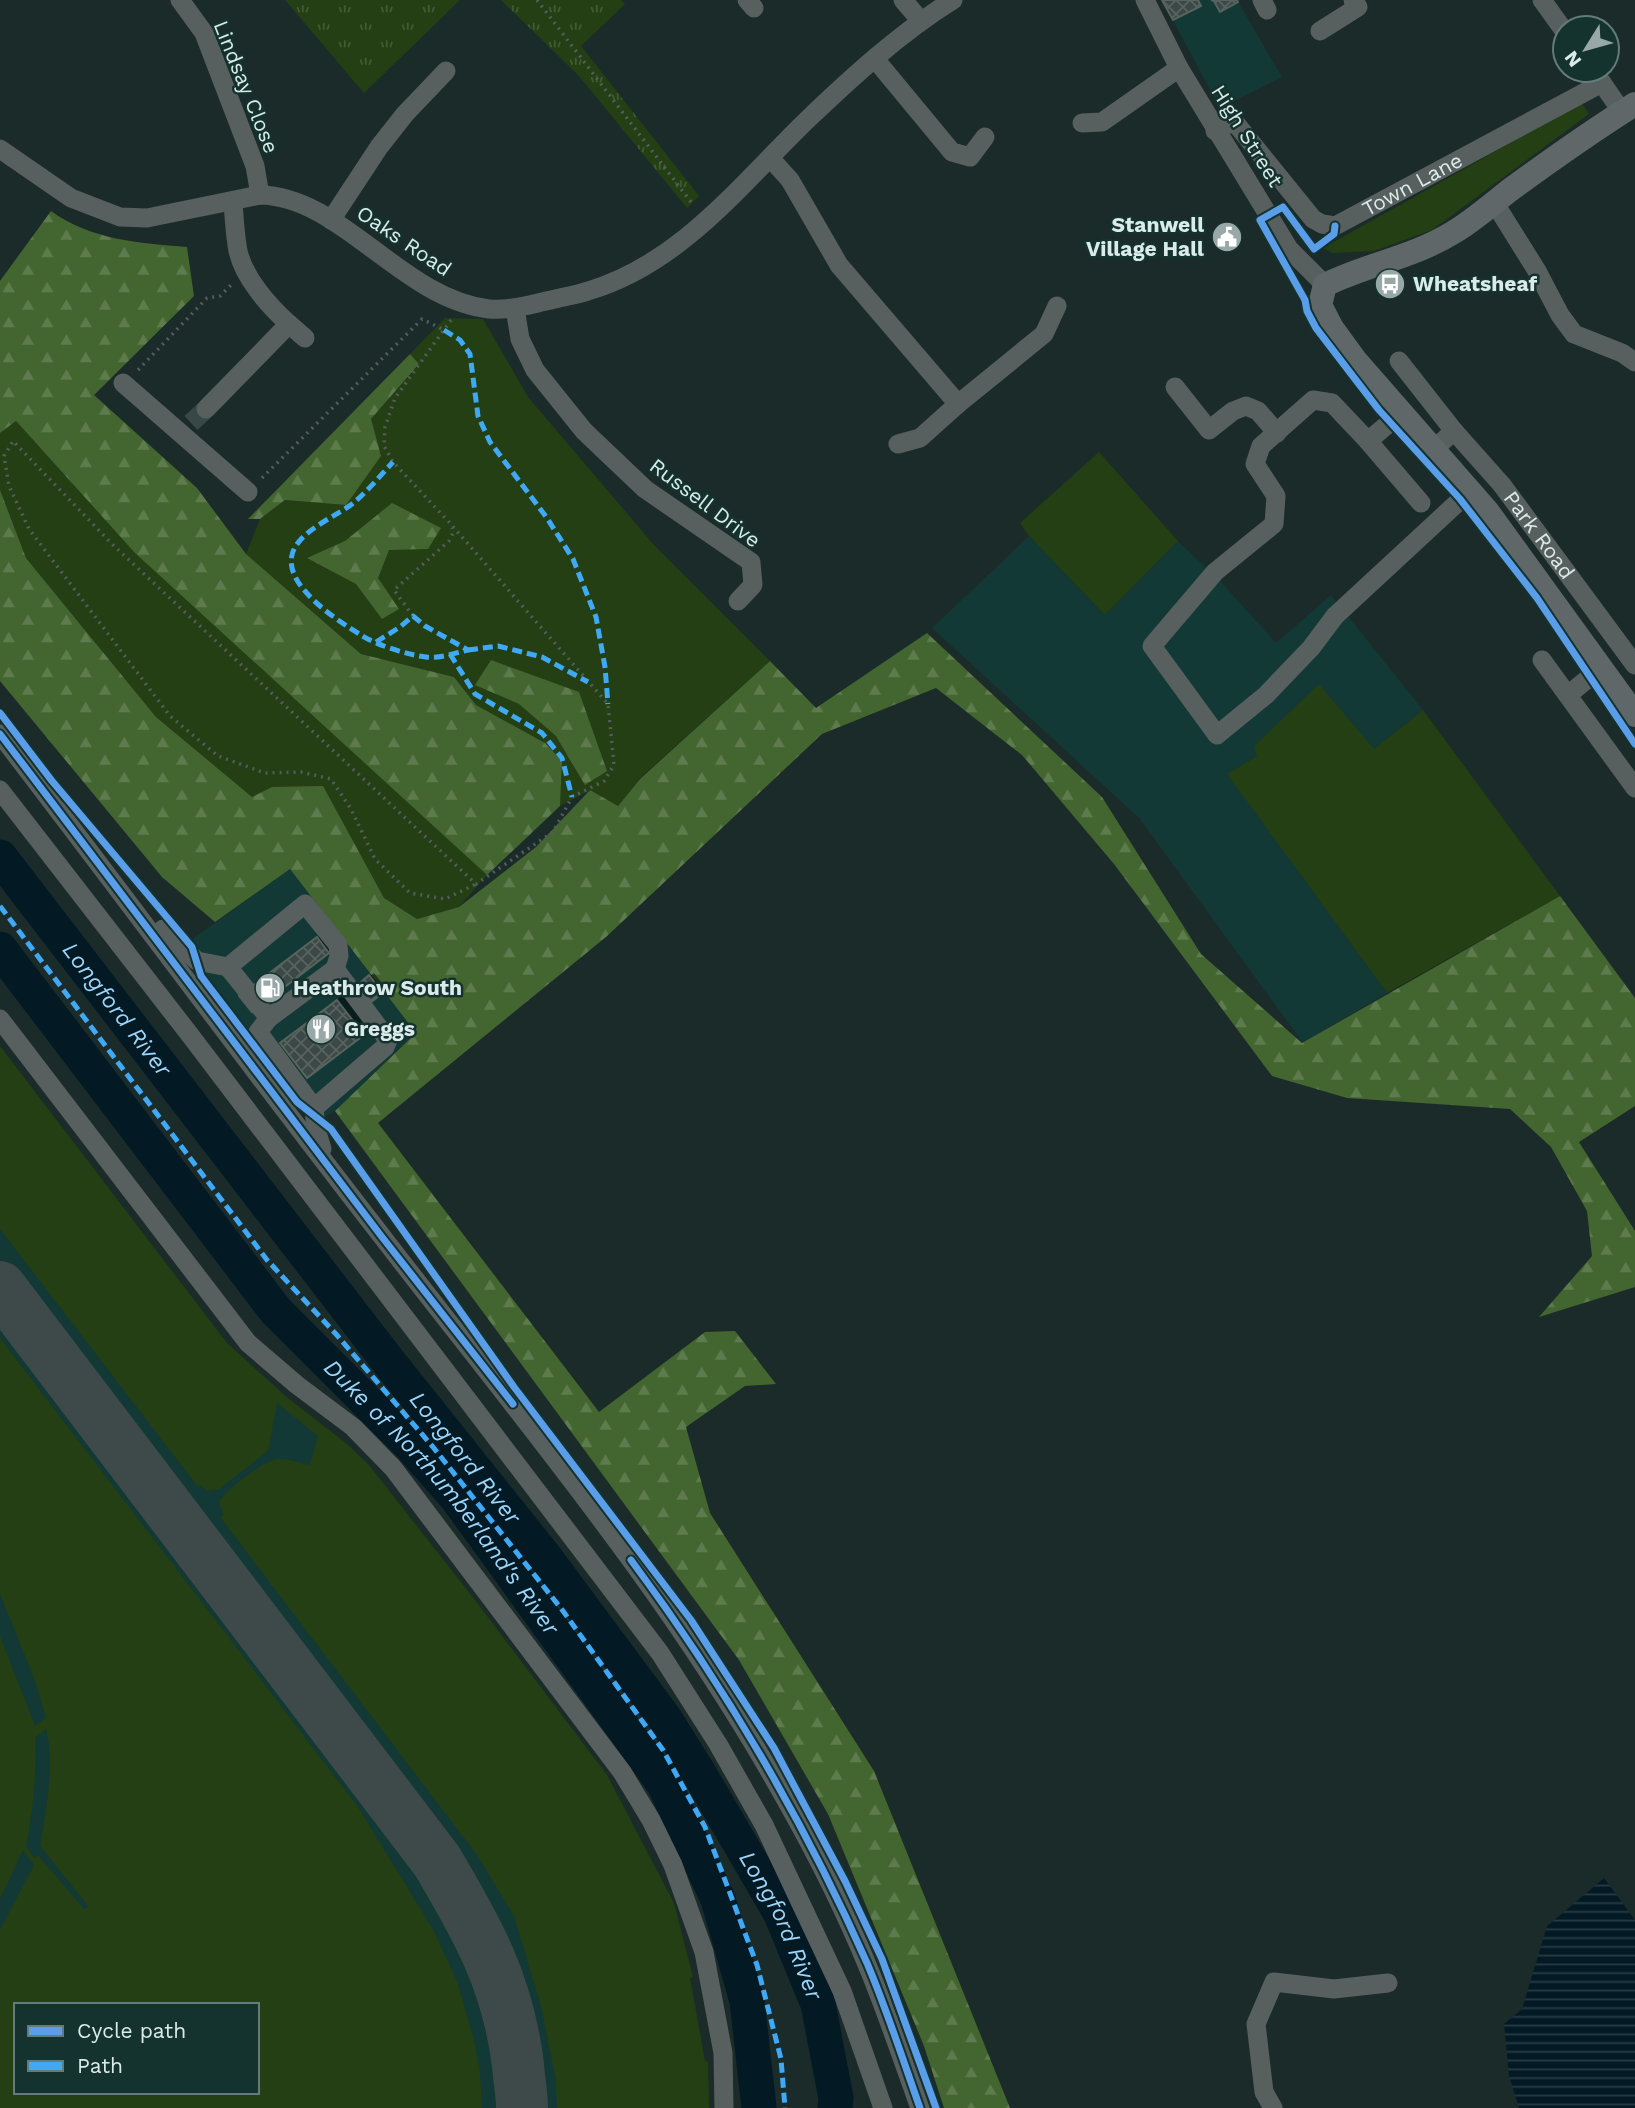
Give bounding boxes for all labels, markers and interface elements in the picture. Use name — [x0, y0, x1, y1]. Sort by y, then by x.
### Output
north arrow — [1551, 14, 1621, 84]
street label: Lindsay Close — [209, 17, 284, 157]
text: N — [1559, 46, 1586, 71]
street label: High Street — [1206, 80, 1289, 192]
street label: Town Lane — [1358, 147, 1467, 221]
street label: Oaks Road — [352, 200, 456, 281]
place label: Stanwell Village Hall — [1086, 212, 1204, 261]
public building icon: Stanwell Village Hall — [1210, 220, 1244, 254]
bus stop icon: Wheatsheaf — [1373, 267, 1407, 301]
place label: Wheatsheaf — [1413, 271, 1538, 296]
street label: Russell Drive — [645, 453, 766, 552]
street label: Park Road — [1499, 486, 1580, 584]
water label: Longford River — [57, 937, 177, 1083]
fuel station icon: Heathrow South — [253, 971, 287, 1005]
place label: Heathrow South — [293, 975, 462, 1000]
restaurant icon: Greggs — [304, 1012, 338, 1046]
place label: Greggs — [344, 1016, 415, 1041]
water label: Duke of Northumberland's River — [318, 1354, 565, 1641]
water label: Longford River — [404, 1386, 527, 1531]
water label: Longford River — [733, 1846, 828, 2005]
legend — [14, 2003, 259, 2094]
text: Cycle path — [77, 2018, 186, 2043]
text: Path — [77, 2053, 123, 2078]

